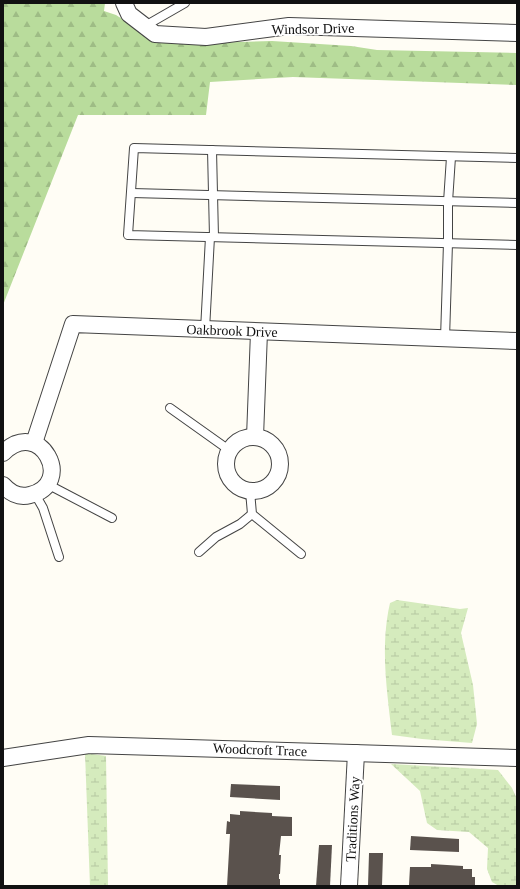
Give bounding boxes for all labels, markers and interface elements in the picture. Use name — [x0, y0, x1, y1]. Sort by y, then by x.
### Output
street label: Windsor Drive — [271, 21, 355, 37]
street label: Oakbrook Drive — [186, 322, 278, 340]
street label: Woodcroft Trace — [213, 741, 307, 759]
street label: Traditions Way — [343, 776, 363, 862]

